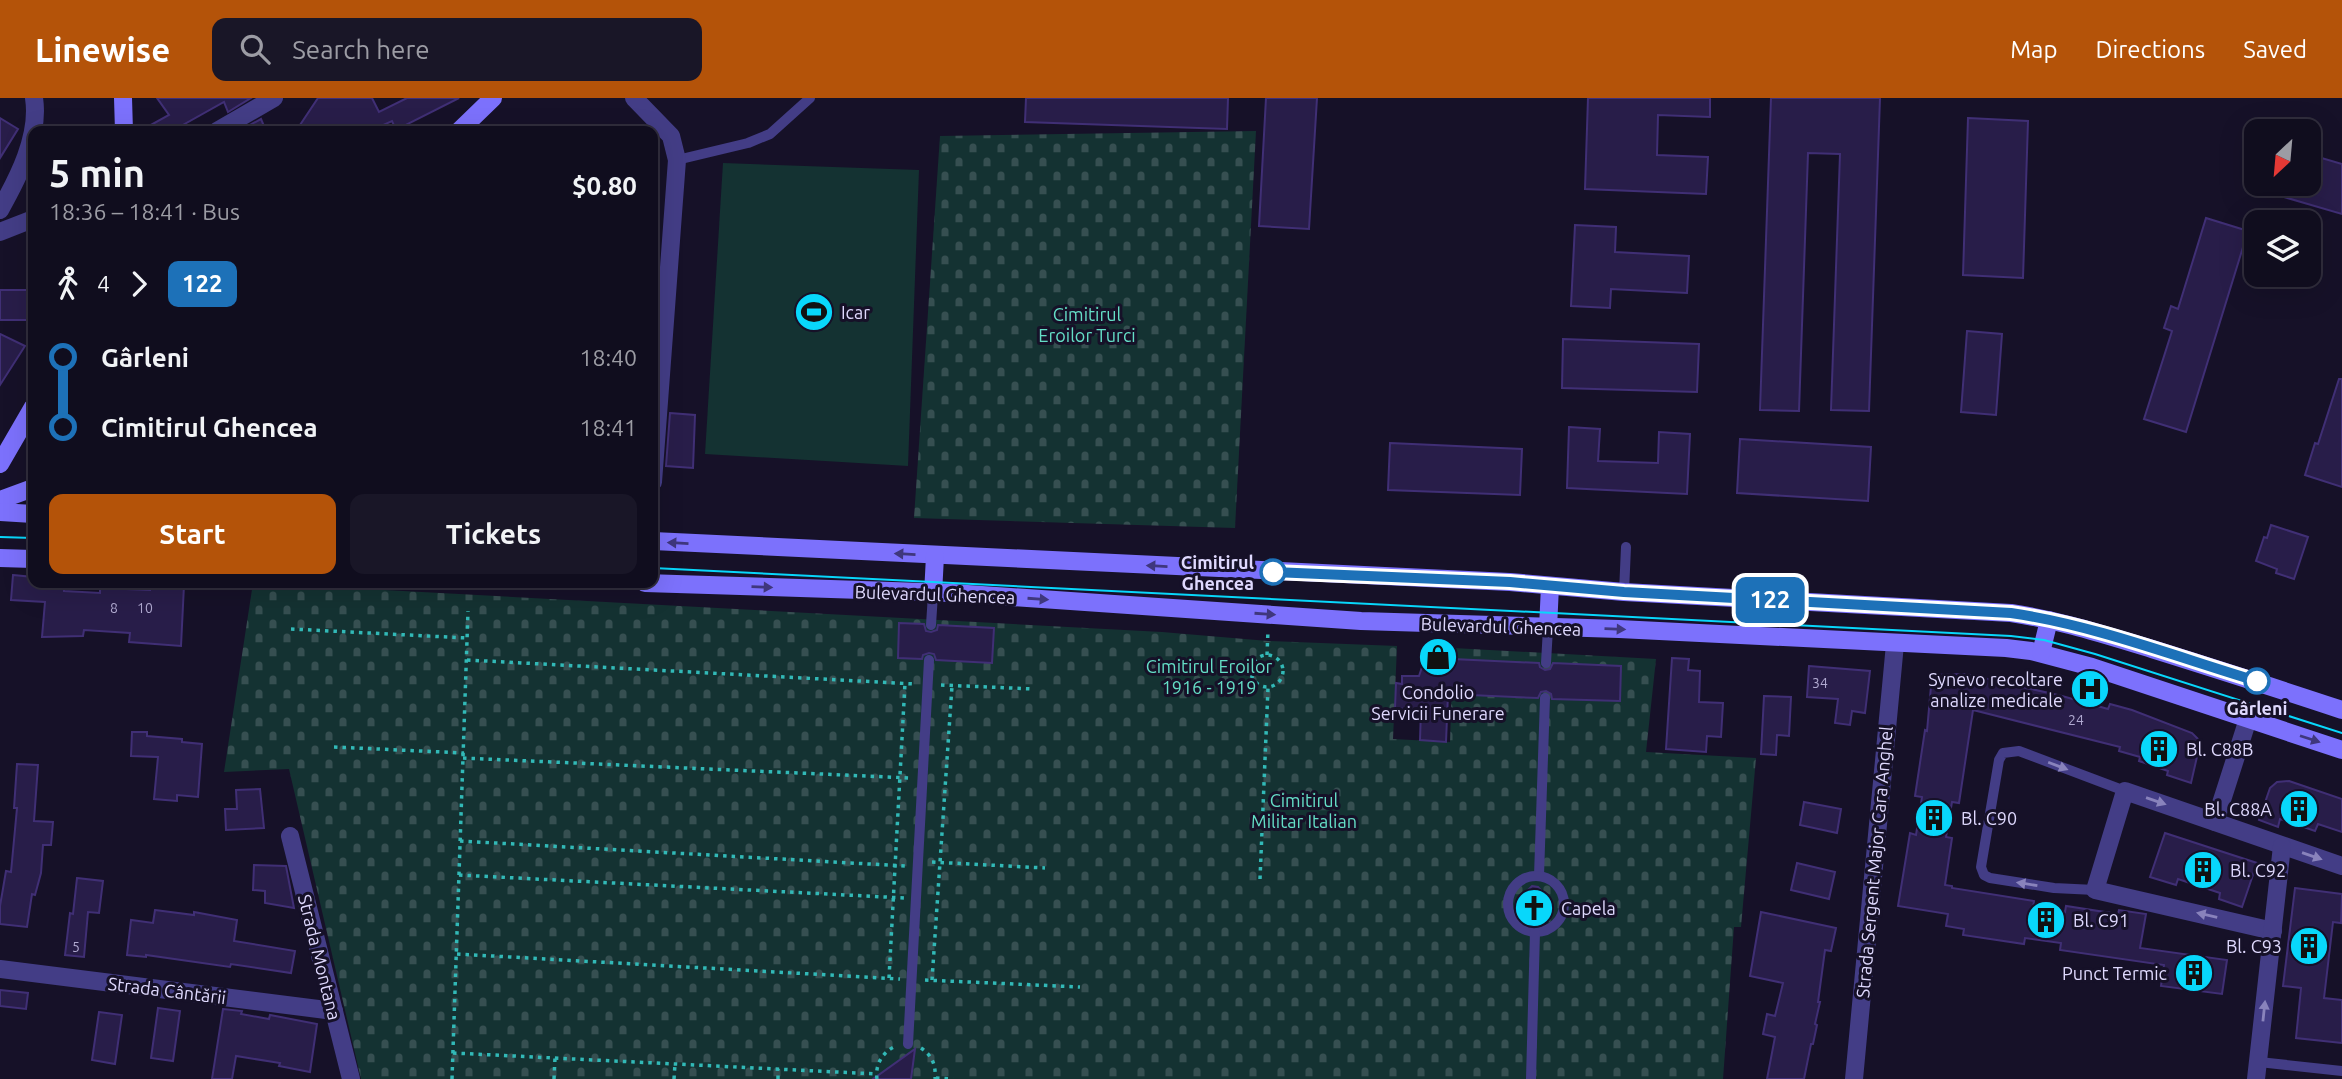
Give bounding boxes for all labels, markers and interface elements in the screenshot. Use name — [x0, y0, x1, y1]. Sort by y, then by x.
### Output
search box — [212, 18, 702, 81]
icon: search — [236, 30, 274, 68]
text: Linewise — [35, 31, 170, 68]
text: Search here — [292, 35, 430, 64]
text: Map — [2010, 36, 2057, 63]
text: Directions — [2095, 36, 2205, 63]
text: Saved — [2243, 36, 2307, 63]
north arrow — [2244, 119, 2320, 196]
map controls — [2244, 119, 2321, 287]
text: 5 min — [49, 152, 145, 194]
text: $0.80 — [572, 171, 637, 200]
text: 18:36 – 18:41 · Bus — [49, 199, 240, 224]
button: layers — [2244, 210, 2321, 287]
icon: walk — [49, 265, 87, 303]
icon: forward — [120, 265, 158, 303]
text: 122 — [182, 270, 223, 297]
text: 4 — [97, 271, 110, 296]
sports icon: Icar — [793, 291, 835, 333]
place label: Icar — [841, 302, 870, 322]
park label: Cimitirul Eroilor Turci — [1038, 304, 1136, 345]
text: Gârleni — [101, 343, 189, 372]
text: 18:40 — [579, 345, 637, 370]
text: Cimitirul Ghencea — [101, 413, 318, 442]
text: 18:41 — [579, 415, 637, 440]
button: Start — [49, 494, 336, 574]
button: Tickets — [350, 494, 637, 574]
one-way arrow — [666, 537, 688, 548]
one-way arrow — [894, 548, 916, 559]
place label: Cimitirul Ghencea — [1181, 552, 1255, 593]
marker: Cimitirul Ghencea — [1260, 559, 1286, 585]
one-way arrow — [1145, 561, 1167, 572]
line badge: 122 — [1730, 577, 1810, 623]
street label: Bulevardul Ghencea — [854, 581, 1016, 607]
one-way arrow — [751, 582, 773, 593]
text: 122 — [1750, 586, 1790, 613]
one-way arrow — [1027, 594, 1049, 605]
house number: 8 — [110, 600, 118, 616]
house number: 10 — [137, 600, 153, 616]
one-way arrow — [1254, 609, 1276, 620]
street label: Bulevardul Ghencea — [1420, 613, 1582, 639]
one-way arrow — [1604, 624, 1626, 635]
shop icon: Condolio Servicii Funerare — [1417, 636, 1459, 678]
park label: Cimitirul Eroilor 1916 - 1919 — [1146, 656, 1272, 697]
hospital icon: Synevo recoltare analize medicale — [2069, 668, 2111, 710]
marker: Gârleni — [2244, 668, 2270, 694]
place label: Synevo recoltare analize medicale — [1928, 669, 2063, 710]
house number: 34 — [1812, 675, 1828, 691]
place label: Condolio Servicii Funerare — [1371, 682, 1505, 723]
place label: Gârleni — [2227, 698, 2287, 718]
house number: 24 — [2068, 712, 2084, 728]
street label: Strada Sergent Major Cara Anghel — [1852, 725, 1896, 999]
building icon: Bl. C88B — [2138, 728, 2180, 770]
one-way arrow — [2299, 735, 2320, 745]
place label: Bl. C88B — [2186, 739, 2254, 759]
one-way arrow — [2048, 760, 2069, 771]
building icon: Bl. C88A — [2278, 788, 2320, 830]
park label: Cimitirul Militar Italian — [1251, 790, 1357, 831]
one-way arrow — [2146, 796, 2167, 807]
building icon: Bl. C90 — [1913, 797, 1955, 839]
place label: Bl. C88A — [2204, 799, 2272, 819]
place label: Bl. C90 — [1961, 808, 2017, 828]
building icon: Bl. C92 — [2182, 849, 2224, 891]
one-way arrow — [2301, 851, 2322, 862]
place label: Bl. C92 — [2230, 860, 2286, 880]
one-way arrow — [2016, 878, 2038, 889]
church icon: Capela — [1513, 887, 1555, 929]
street label: Strada Montana — [295, 892, 345, 1022]
place label: Capela — [1561, 898, 1616, 918]
building icon: Bl. C91 — [2025, 899, 2067, 941]
place label: Bl. C91 — [2073, 910, 2129, 930]
one-way arrow — [2196, 910, 2218, 921]
building icon: Bl. C93 — [2288, 925, 2330, 967]
place label: Bl. C93 — [2226, 936, 2282, 956]
house number: 5 — [72, 939, 80, 955]
building icon: Punct Termic — [2173, 952, 2215, 994]
place label: Punct Termic — [2062, 963, 2167, 983]
street label: Strada Cântării — [107, 973, 227, 1007]
one-way arrow — [2259, 1000, 2270, 1022]

